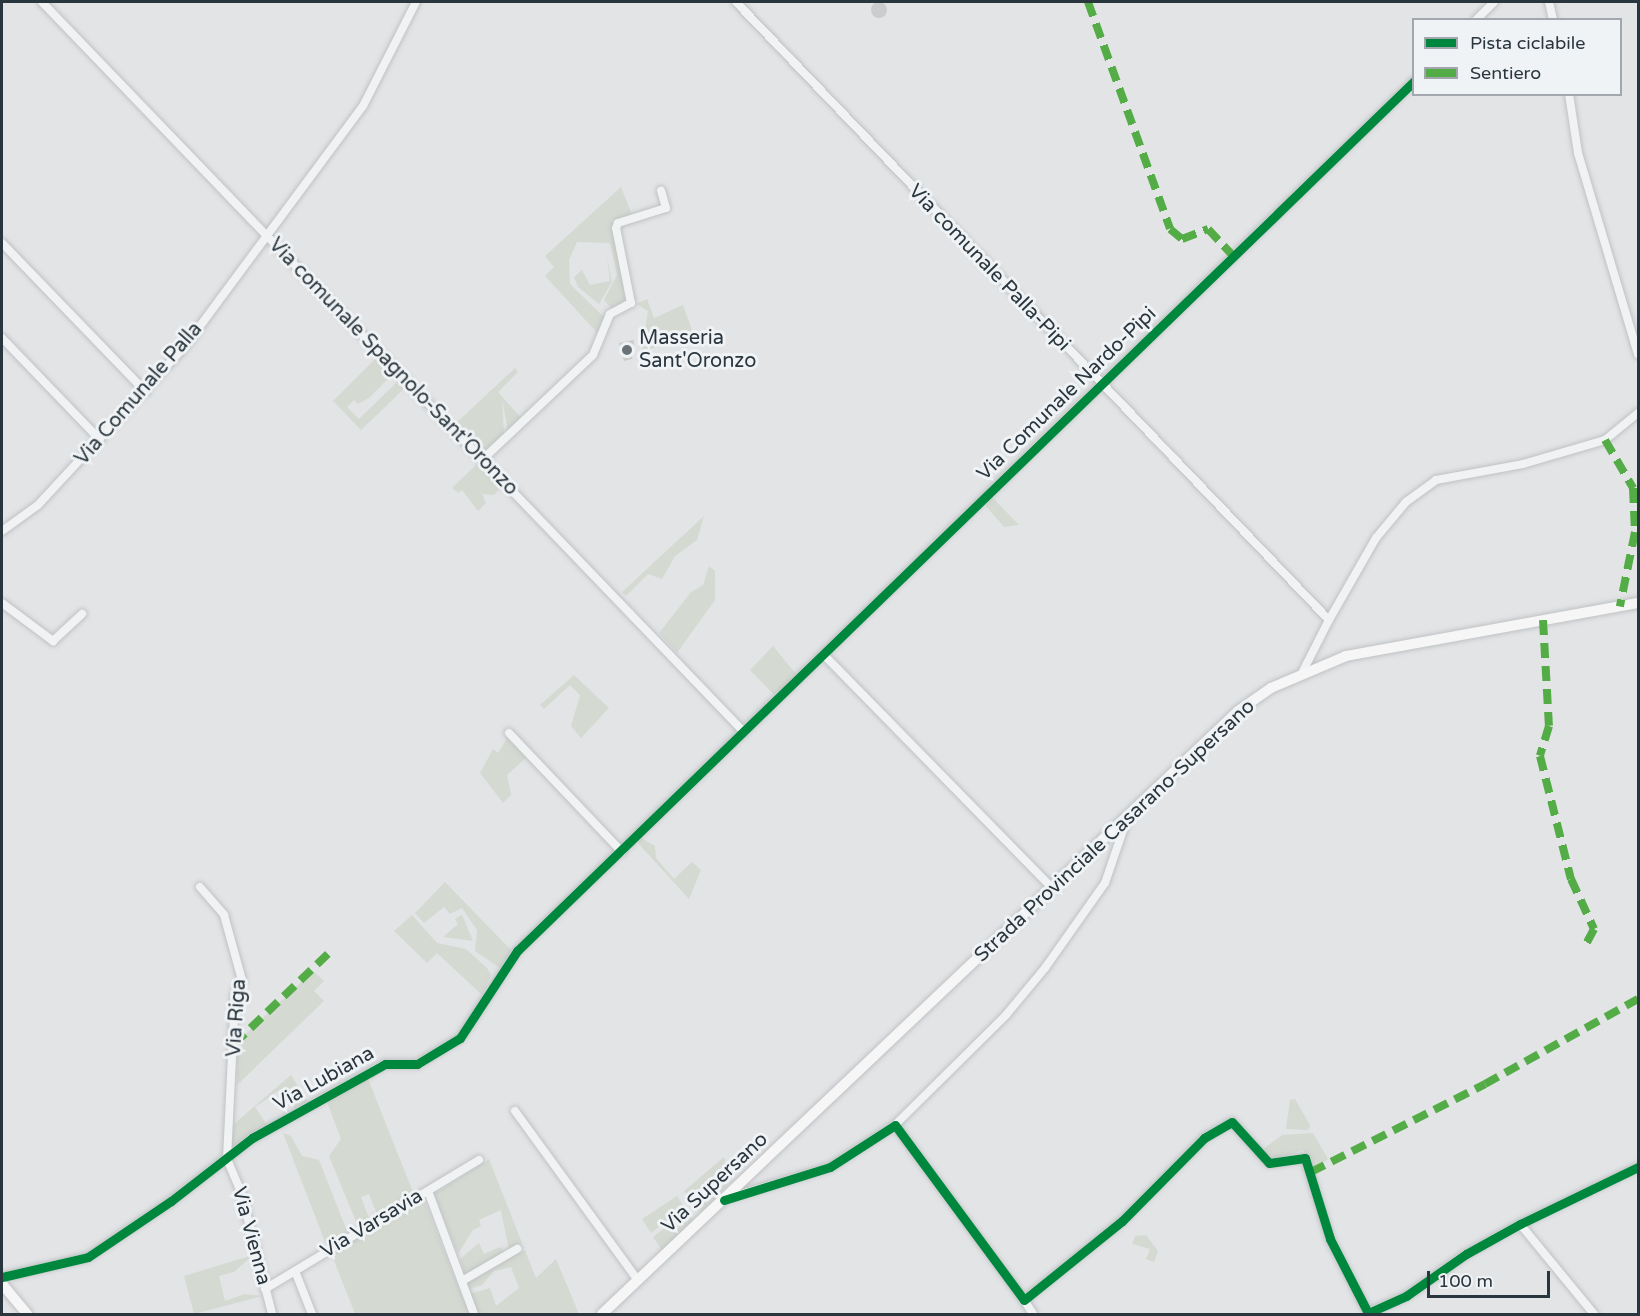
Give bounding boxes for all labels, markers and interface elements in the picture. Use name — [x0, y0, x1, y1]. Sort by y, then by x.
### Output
legend — [1412, 18, 1622, 96]
text: Pista ciclabile — [1470, 32, 1585, 54]
text: Sentiero — [1470, 62, 1541, 84]
street label: Via comunale Palla-Pipi — [903, 180, 1075, 356]
street label: Via comunale Spagnolo-Sant'Oronzo — [263, 233, 523, 501]
street label: Via Comunale Nardo-Pipi — [972, 302, 1162, 486]
street label: Via Comunale Palla — [70, 318, 208, 470]
place label: Masseria Sant'Oronzo — [639, 326, 756, 373]
marker: Masseria Sant'Oronzo — [620, 343, 634, 357]
street label: Strada Provinciale Casarano-Supersano — [970, 695, 1260, 967]
street label: Via Riga — [222, 978, 252, 1058]
street label: Via Lubiana — [270, 1042, 378, 1116]
street label: Via Supersano — [657, 1128, 773, 1238]
street label: Via Vienna — [226, 1184, 276, 1288]
street label: Via Varsavia — [317, 1184, 427, 1264]
scale bar — [1430, 1259, 1553, 1297]
text: 100 m — [1438, 1270, 1493, 1292]

